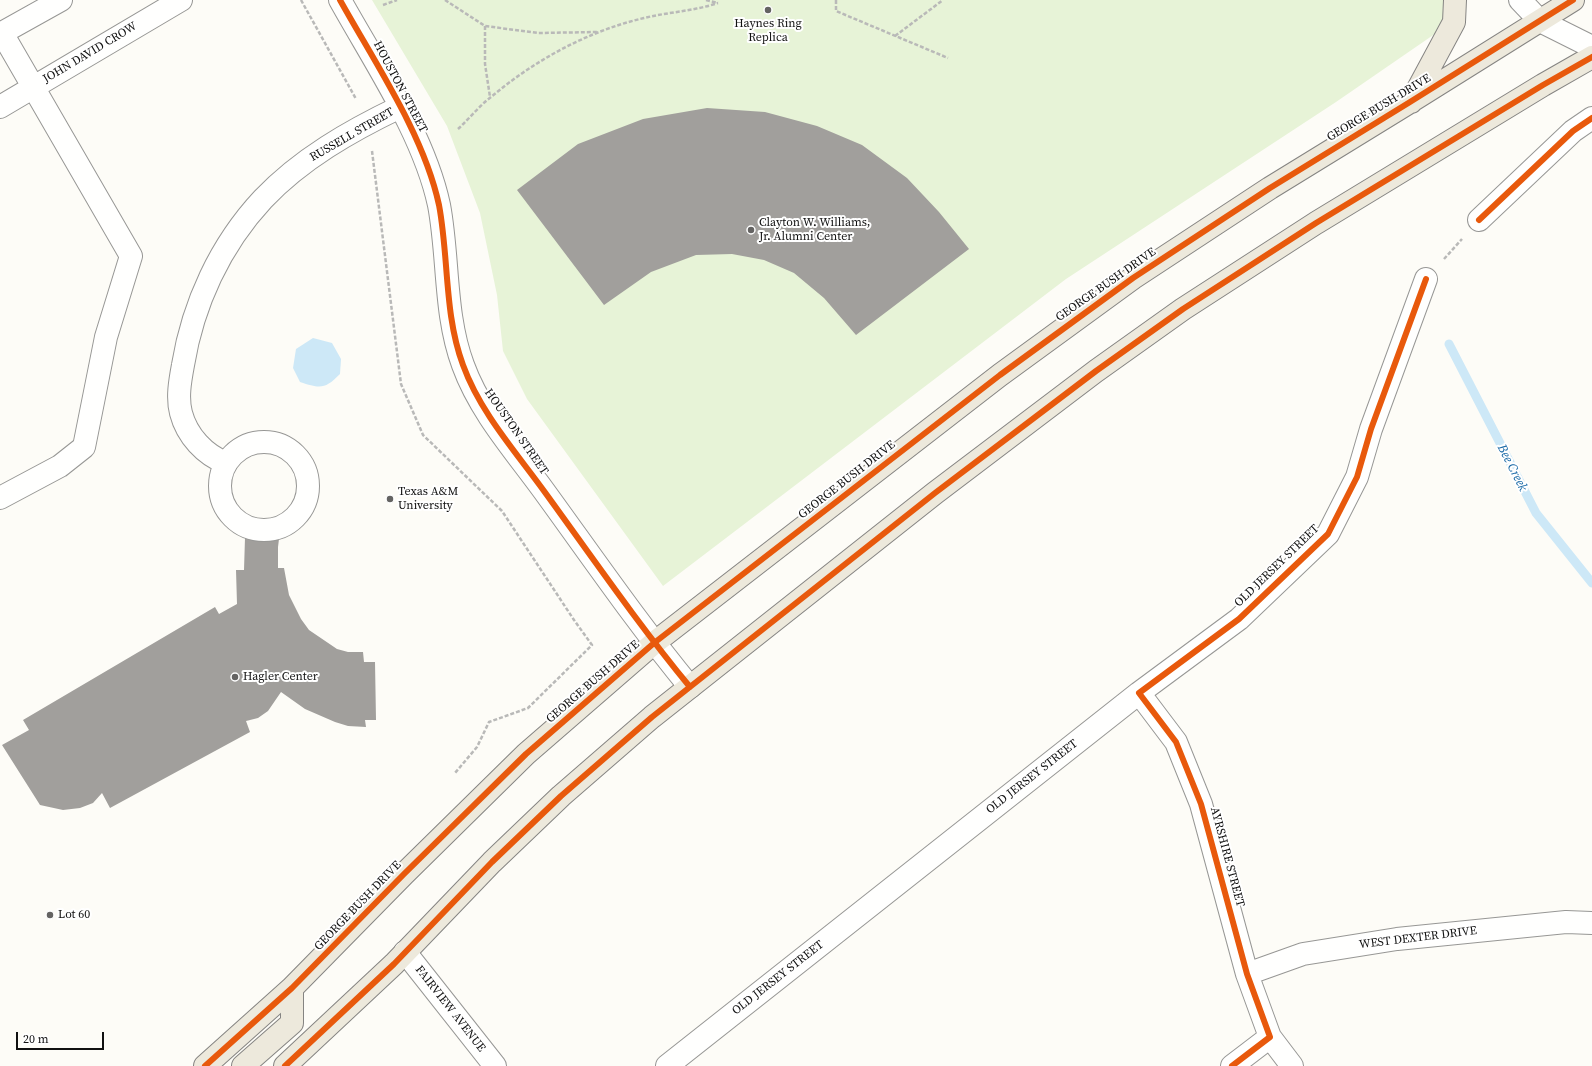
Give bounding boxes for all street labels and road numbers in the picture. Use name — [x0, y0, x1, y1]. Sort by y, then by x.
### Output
street label: JOHN DAVID CROW — [41, 19, 139, 87]
street label: HOUSTON STREET — [370, 39, 430, 135]
street label: GEORGE BUSH DRIVE — [1324, 71, 1434, 145]
street label: RUSSELL STREET — [307, 105, 397, 165]
street label: GEORGE BUSH DRIVE — [1053, 245, 1159, 325]
street label: HOUSTON STREET — [481, 386, 551, 478]
street label: GEORGE BUSH DRIVE — [796, 438, 898, 522]
street label: OLD JERSEY STREET — [1232, 522, 1322, 610]
street label: GEORGE BUSH DRIVE — [543, 638, 643, 726]
street label: OLD JERSEY STREET — [983, 737, 1081, 817]
street label: AYRSHIRE STREET — [1207, 805, 1247, 909]
street label: GEORGE BUSH DRIVE — [312, 858, 404, 954]
street label: WEST DEXTER DRIVE — [1358, 924, 1478, 952]
street label: OLD JERSEY STREET — [729, 938, 827, 1018]
street label: FAIRVIEW AVENUE — [412, 963, 488, 1055]

